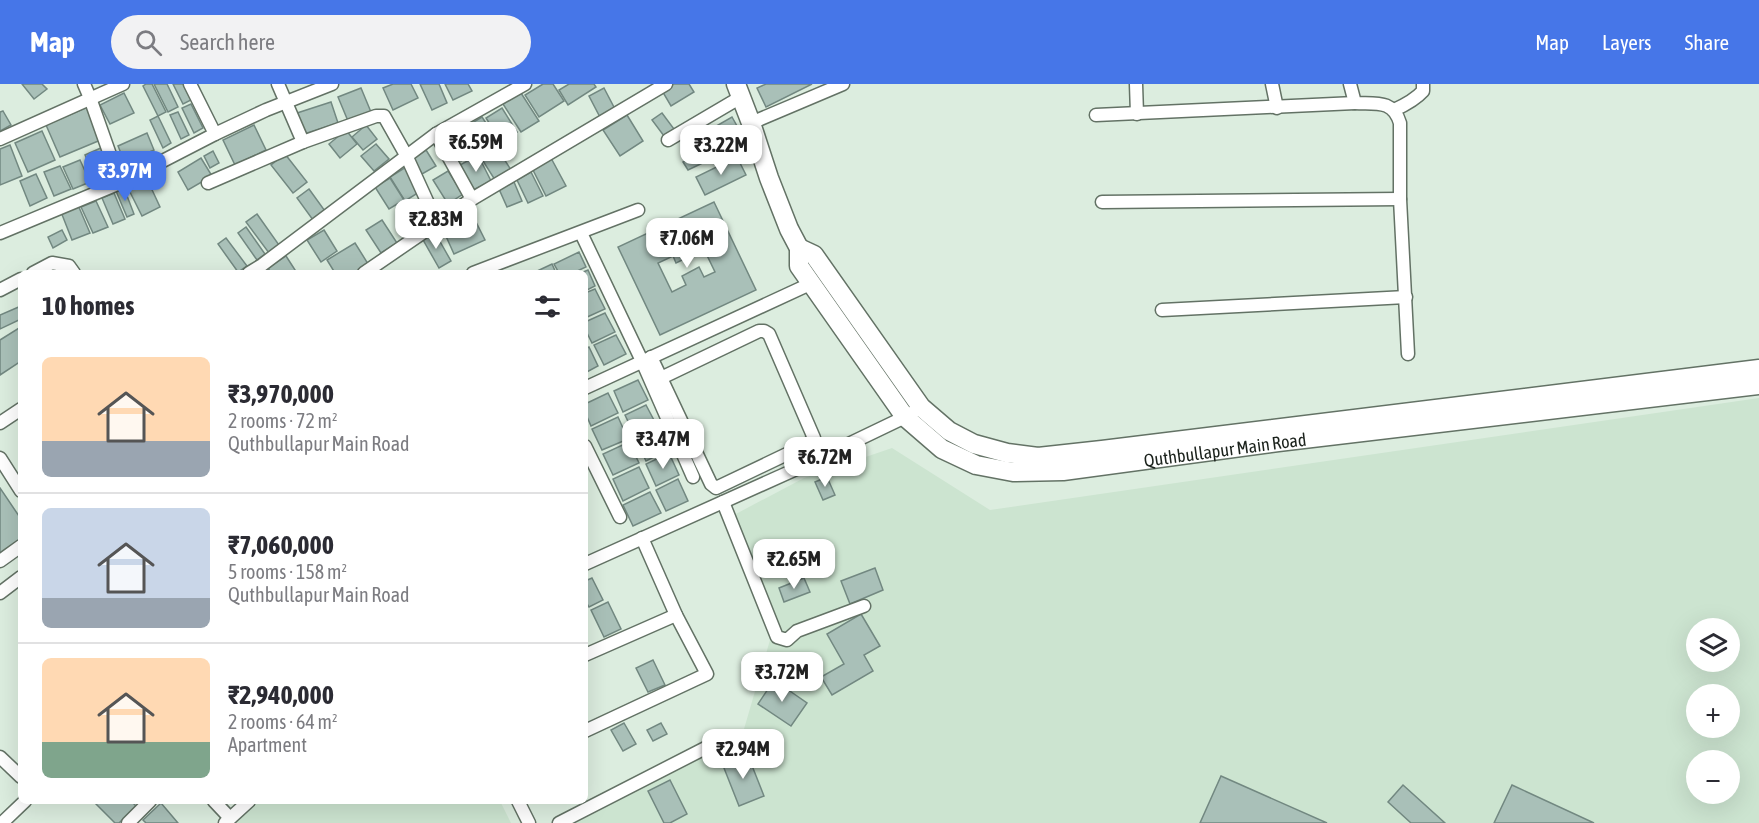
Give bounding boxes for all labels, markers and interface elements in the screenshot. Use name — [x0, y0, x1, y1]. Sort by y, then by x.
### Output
search box — [111, 15, 531, 69]
text: Map — [30, 26, 75, 58]
icon: search — [132, 26, 165, 59]
text: Search here — [180, 29, 275, 55]
text: Map — [1535, 30, 1569, 54]
text: Layers — [1602, 30, 1652, 54]
text: Share — [1685, 30, 1729, 54]
pin: ₹6.59M — [427, 122, 525, 173]
pin: ₹3.22M — [672, 125, 770, 176]
text: ₹6.59M — [449, 130, 503, 153]
text: ₹3.22M — [694, 133, 748, 156]
pin: ₹3.97M — [76, 151, 174, 202]
text: ₹3.97M — [98, 159, 152, 182]
pin: ₹2.83M — [387, 199, 485, 250]
text: ₹2.83M — [409, 207, 463, 230]
pin: ₹7.06M — [638, 218, 736, 269]
text: ₹7.06M — [660, 226, 714, 249]
icon: filters — [531, 290, 564, 323]
text: 10 homes — [42, 291, 135, 321]
text: ₹3,970,000 — [228, 379, 334, 409]
icon: home — [90, 381, 162, 453]
text: 2 rooms · 72 m² — [228, 409, 338, 432]
pin: ₹3.47M — [614, 419, 712, 470]
text: ₹3.47M — [636, 427, 690, 450]
street label: Quthbullapur Main Road — [1143, 428, 1307, 470]
text: Quthbullapur Main Road — [228, 432, 410, 455]
pin: ₹6.72M — [776, 437, 874, 488]
text: ₹6.72M — [798, 445, 852, 468]
text: ₹7,060,000 — [228, 530, 334, 560]
icon: home — [90, 532, 162, 604]
pin: ₹2.65M — [745, 539, 843, 590]
text: ₹2.65M — [767, 547, 821, 570]
text: 5 rooms · 158 m² — [228, 560, 347, 583]
text: Quthbullapur Main Road — [228, 583, 410, 606]
map controls — [1686, 618, 1740, 804]
button: layers — [1686, 618, 1740, 672]
pin: ₹3.72M — [733, 652, 831, 703]
text: ₹3.72M — [755, 660, 809, 683]
text: ₹2,940,000 — [228, 680, 334, 710]
icon: home — [90, 682, 162, 754]
button: + — [1686, 684, 1740, 738]
text: 2 rooms · 64 m² — [228, 710, 338, 733]
pin: ₹2.94M — [694, 729, 792, 780]
text: Apartment — [228, 733, 307, 756]
text: ₹2.94M — [716, 737, 770, 760]
button: − — [1686, 750, 1740, 804]

